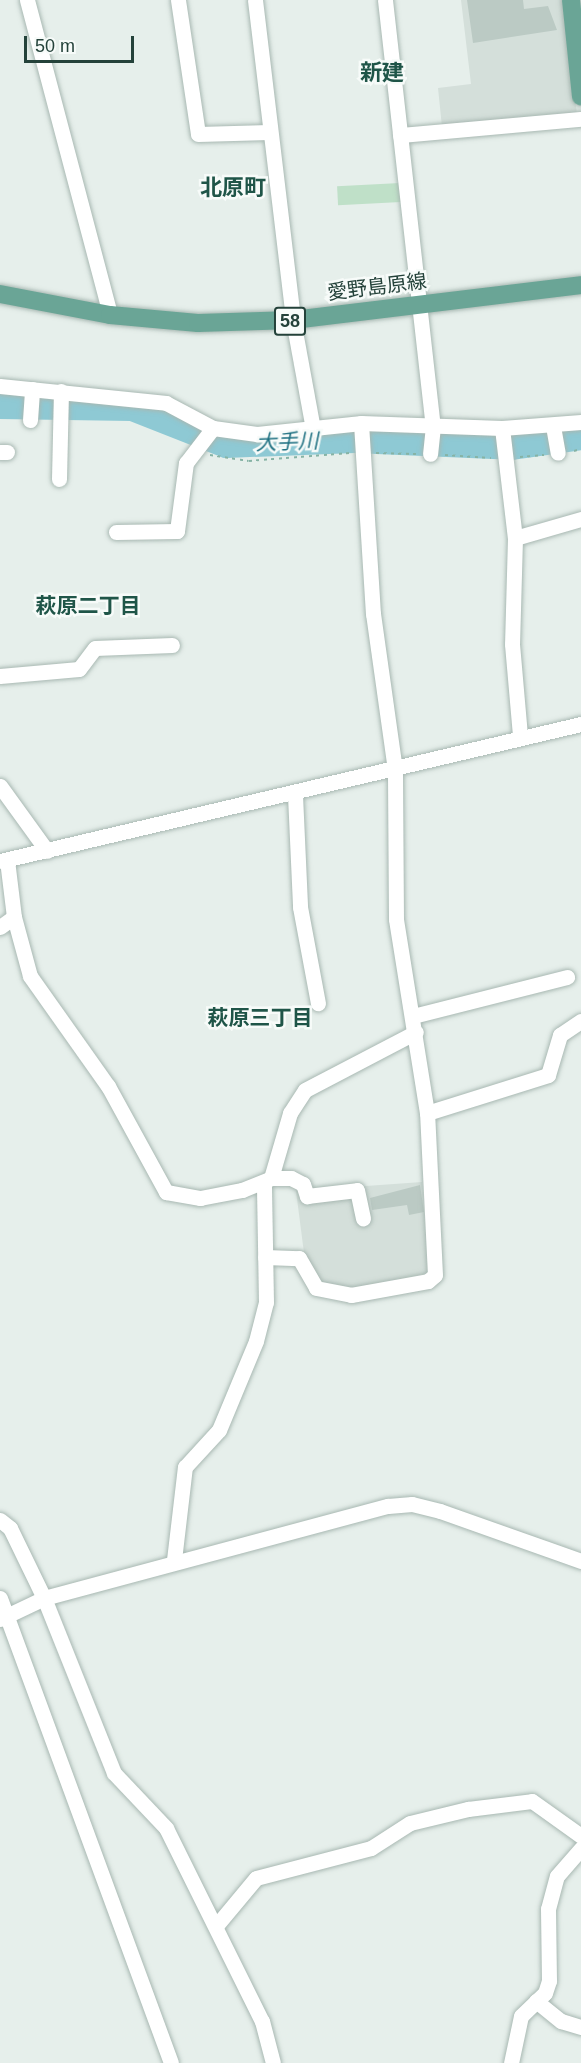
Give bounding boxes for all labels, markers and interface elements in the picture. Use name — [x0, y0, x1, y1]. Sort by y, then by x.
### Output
scale bar — [27, 24, 136, 62]
text: 50 m — [35, 36, 75, 56]
district label: 新建 — [360, 60, 404, 86]
district label: 北原町 — [200, 175, 266, 201]
street label: 愛野島原線 — [326, 269, 428, 305]
road number: 58 — [274, 306, 306, 336]
water label: 大手川 — [255, 428, 319, 456]
district label: 萩原二丁目 — [36, 593, 140, 619]
district label: 萩原三丁目 — [208, 1005, 312, 1031]

